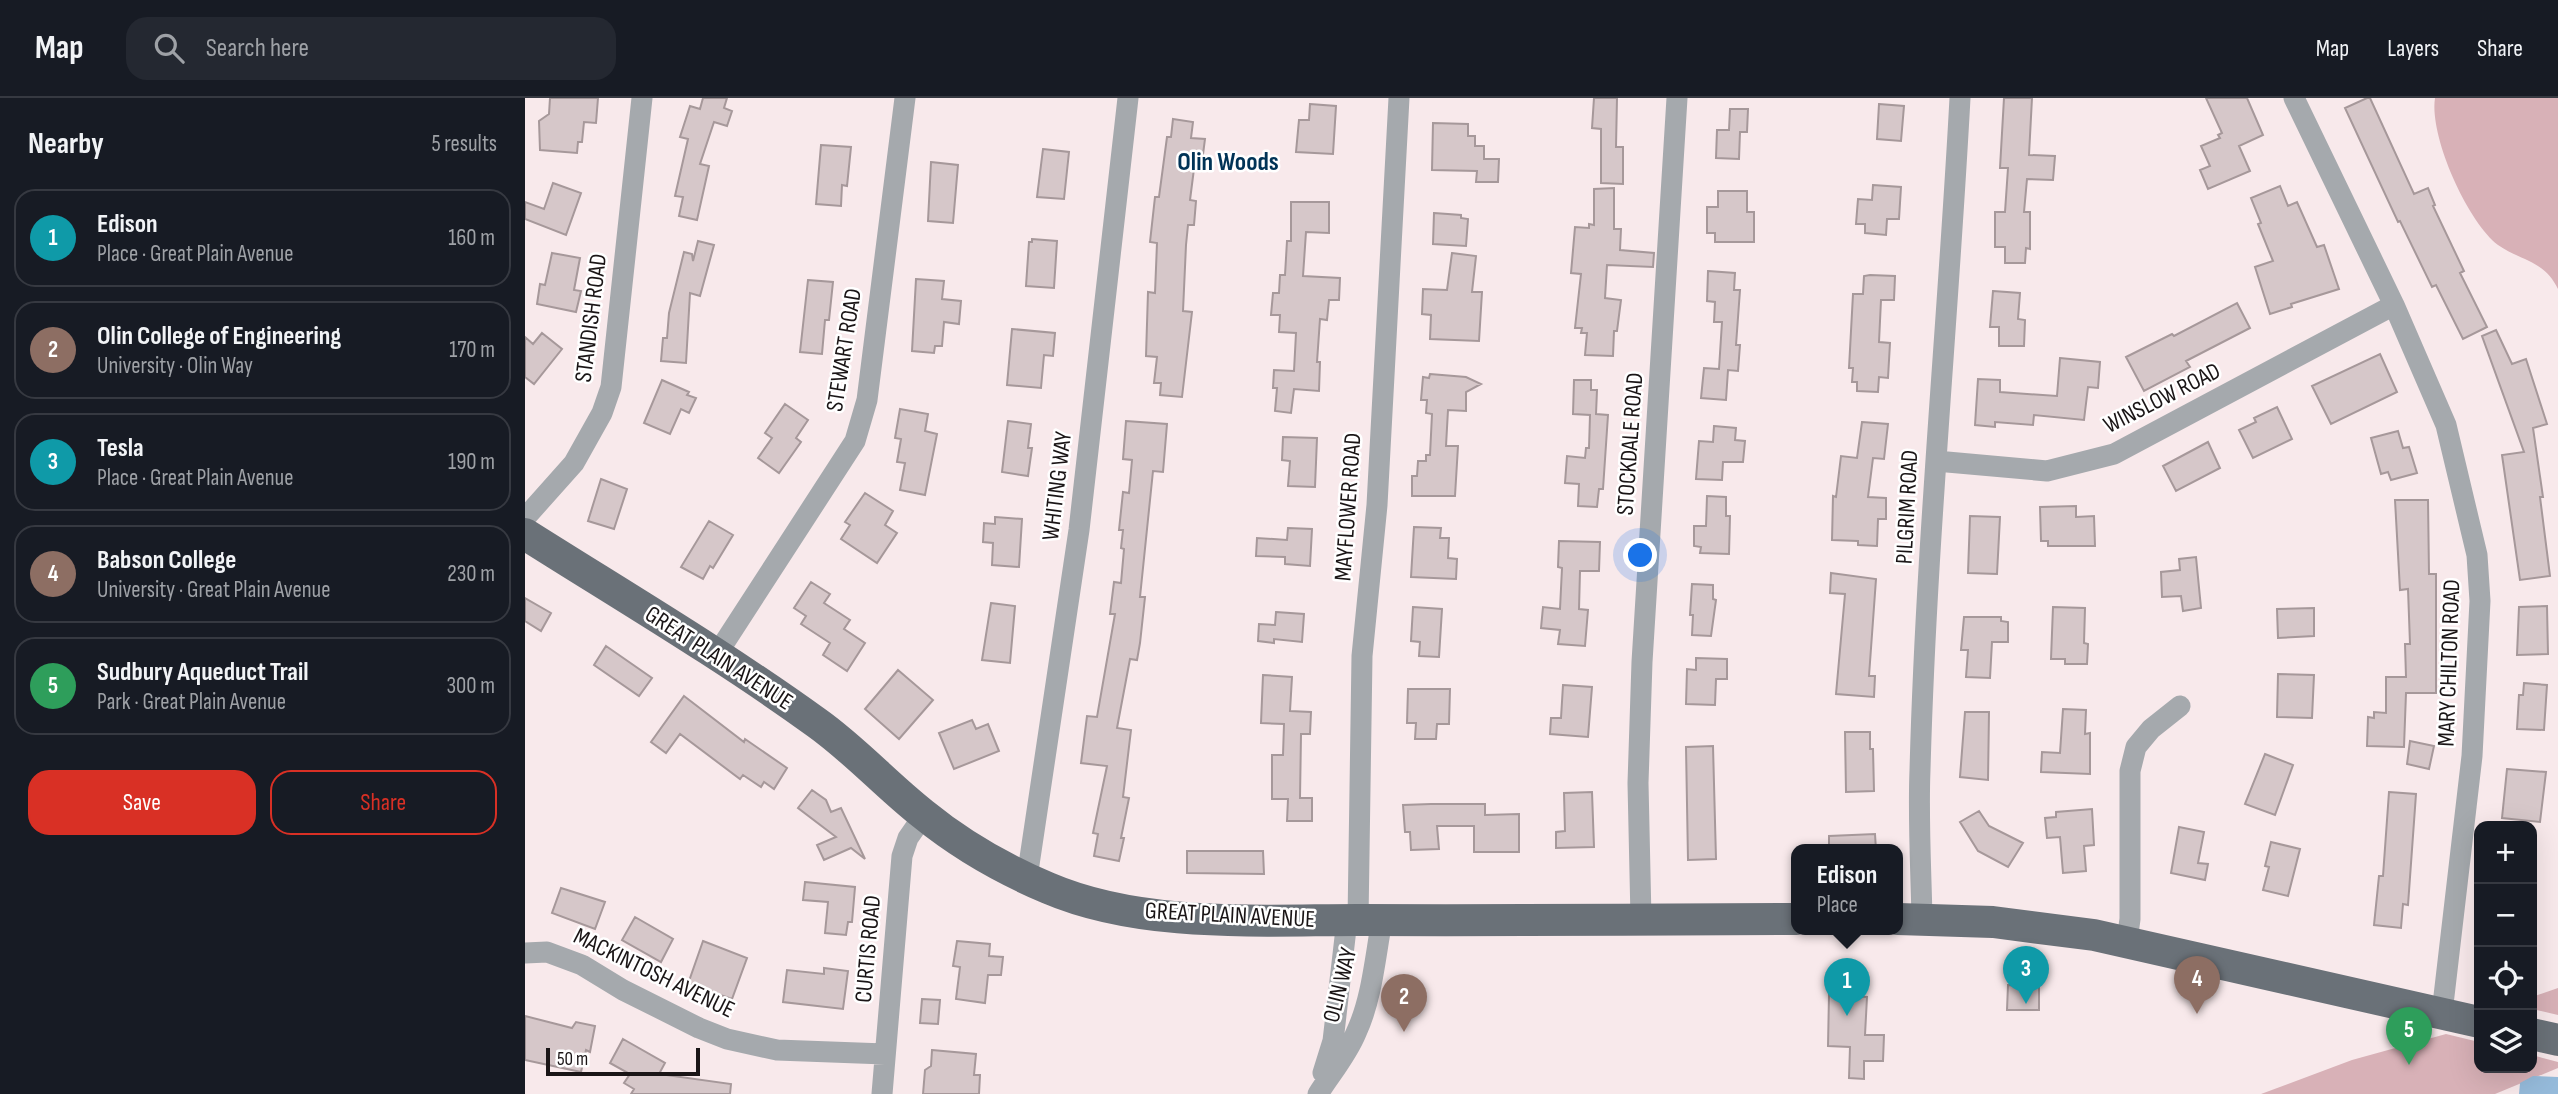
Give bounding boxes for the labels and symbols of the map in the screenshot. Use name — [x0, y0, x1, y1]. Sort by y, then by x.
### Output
district label: Olin Woods — [1177, 147, 1279, 178]
street label: STANDISH ROAD — [569, 252, 613, 384]
street label: STEWART ROAD — [820, 286, 868, 414]
street label: WINSLOW ROAD — [2099, 356, 2225, 440]
street label: STOCKDALE ROAD — [1611, 372, 1649, 516]
street label: WHITING WAY — [1036, 430, 1078, 542]
street label: MAYFLOWER ROAD — [1328, 432, 1368, 582]
street label: PILGRIM ROAD — [1890, 449, 1924, 565]
your location — [1623, 538, 1657, 572]
street label: MARY CHILTON ROAD — [2432, 579, 2466, 747]
street label: GREAT PLAIN AVENUE — [640, 599, 798, 717]
street label: CURTIS ROAD — [849, 894, 887, 1004]
street label: GREAT PLAIN AVENUE — [1144, 896, 1316, 934]
street label: MACKINTOSH AVENUE — [569, 922, 739, 1024]
street label: OLIN WAY — [1317, 945, 1363, 1025]
pin: 3 — [2003, 946, 2049, 1004]
pin: 4 — [2174, 956, 2220, 1014]
pin: 1 — [1824, 958, 1870, 1016]
pin: 2 — [1381, 974, 1427, 1032]
pin: 5 — [2386, 1007, 2432, 1065]
scale bar — [546, 1045, 700, 1077]

